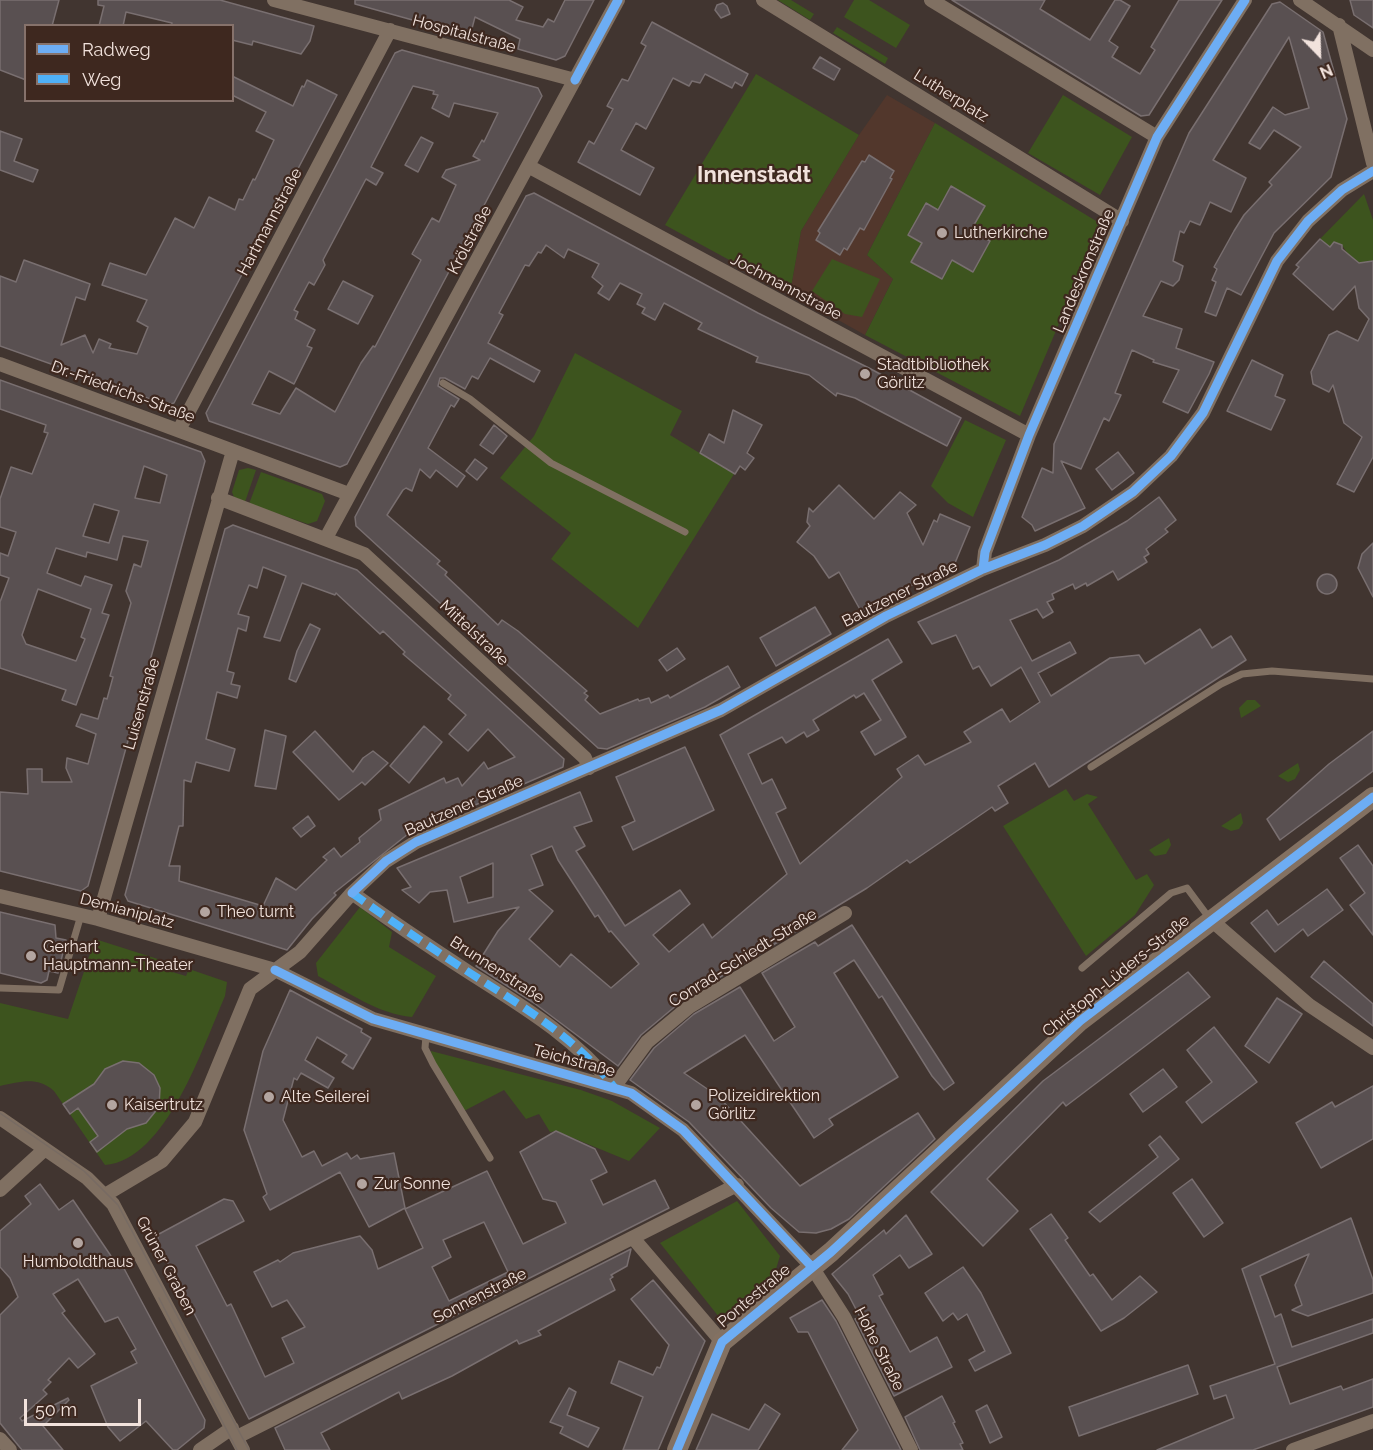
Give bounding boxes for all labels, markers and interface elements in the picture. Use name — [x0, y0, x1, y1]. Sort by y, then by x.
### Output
street label: Hospitalstraße — [410, 11, 518, 57]
legend — [24, 24, 234, 102]
north arrow — [1289, 24, 1349, 84]
text: Radweg — [82, 39, 151, 60]
text: N — [1317, 60, 1336, 82]
street label: Lutherplatz — [910, 65, 992, 127]
text: Weg — [82, 69, 121, 90]
district label: Innenstadt — [697, 162, 811, 188]
street label: Hartmannstraße — [234, 165, 306, 279]
street label: Krölstraße — [444, 202, 496, 278]
street label: Landeskronstraße — [1049, 206, 1119, 336]
place label: Lutherkirche — [954, 223, 1047, 243]
marker: Lutherkirche — [935, 226, 949, 240]
street label: Jochmannstraße — [727, 250, 845, 324]
place label: Stadtbibliothek Görlitz — [877, 355, 989, 393]
street label: Dr.-Friedrichs-Straße — [48, 357, 198, 427]
marker: Stadtbibliothek Görlitz — [858, 367, 872, 381]
street label: Bautzener Straße — [839, 557, 961, 631]
street label: Mittelstraße — [435, 596, 513, 670]
street label: Luisenstraße — [120, 656, 164, 752]
street label: Bautzener Straße — [402, 771, 526, 841]
street label: Demianiplatz — [78, 889, 176, 933]
place label: Theo turnt — [217, 902, 294, 922]
marker: Theo turnt — [198, 905, 212, 919]
street label: Conrad-Schiedt-Straße — [665, 905, 821, 1011]
street label: Christoph-Lüders-Straße — [1039, 911, 1193, 1041]
street label: Brunnenstraße — [446, 932, 548, 1008]
place label: Gerhart Hauptmann-Theater — [43, 937, 193, 975]
marker: Gerhart Hauptmann-Theater — [24, 949, 38, 963]
street label: Teichstraße — [531, 1041, 617, 1081]
place label: Polizeidirektion Görlitz — [708, 1086, 820, 1124]
place label: Alte Seilerei — [281, 1087, 369, 1107]
marker: Alte Seilerei — [262, 1090, 276, 1104]
place label: Kaisertrutz — [124, 1095, 203, 1115]
marker: Kaisertrutz — [105, 1098, 119, 1112]
marker: Polizeidirektion Görlitz — [689, 1098, 703, 1112]
place label: Zur Sonne — [374, 1174, 450, 1194]
marker: Zur Sonne — [355, 1177, 369, 1191]
street label: Grüner Graben — [132, 1213, 200, 1319]
marker: Humboldthaus — [71, 1236, 85, 1250]
place label: Humboldthaus — [23, 1252, 133, 1272]
street label: Pontestraße — [714, 1260, 794, 1332]
street label: Sonnenstraße — [430, 1264, 530, 1328]
street label: Hohe Straße — [850, 1304, 908, 1394]
scale bar — [27, 1387, 144, 1425]
text: 50 m — [35, 1399, 77, 1420]

